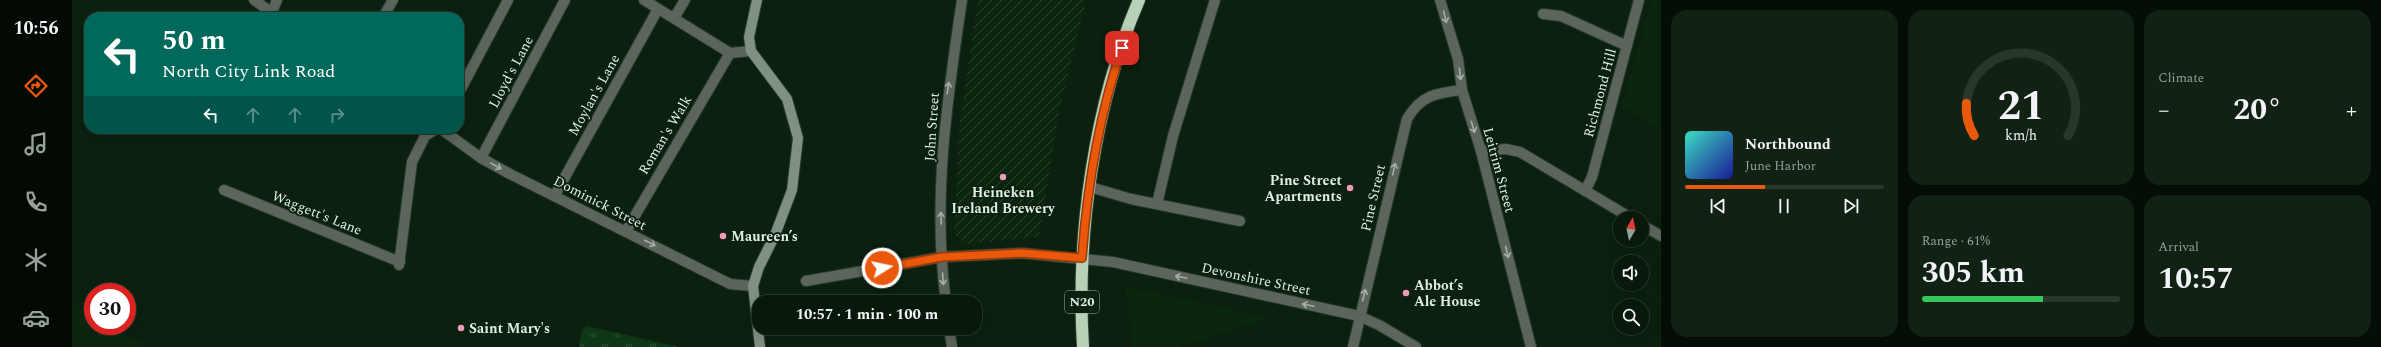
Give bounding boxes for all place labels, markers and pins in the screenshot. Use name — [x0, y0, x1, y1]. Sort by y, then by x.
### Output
pin — [1105, 31, 1139, 65]
place label: Pine Street Apartments — [1265, 170, 1343, 207]
marker: Heineken Ireland Brewery — [998, 172, 1008, 182]
place label: Heineken Ireland Brewery — [951, 182, 1056, 219]
marker: Pine Street Apartments — [1345, 183, 1355, 193]
place label: Maureen’s — [731, 226, 798, 247]
marker: Maureen’s — [718, 231, 728, 241]
place label: Abbot’s Ale House — [1414, 275, 1481, 312]
marker: Abbot’s Ale House — [1401, 288, 1411, 298]
place label: Saint Mary's — [469, 318, 550, 339]
marker: Saint Mary's — [456, 323, 466, 333]

